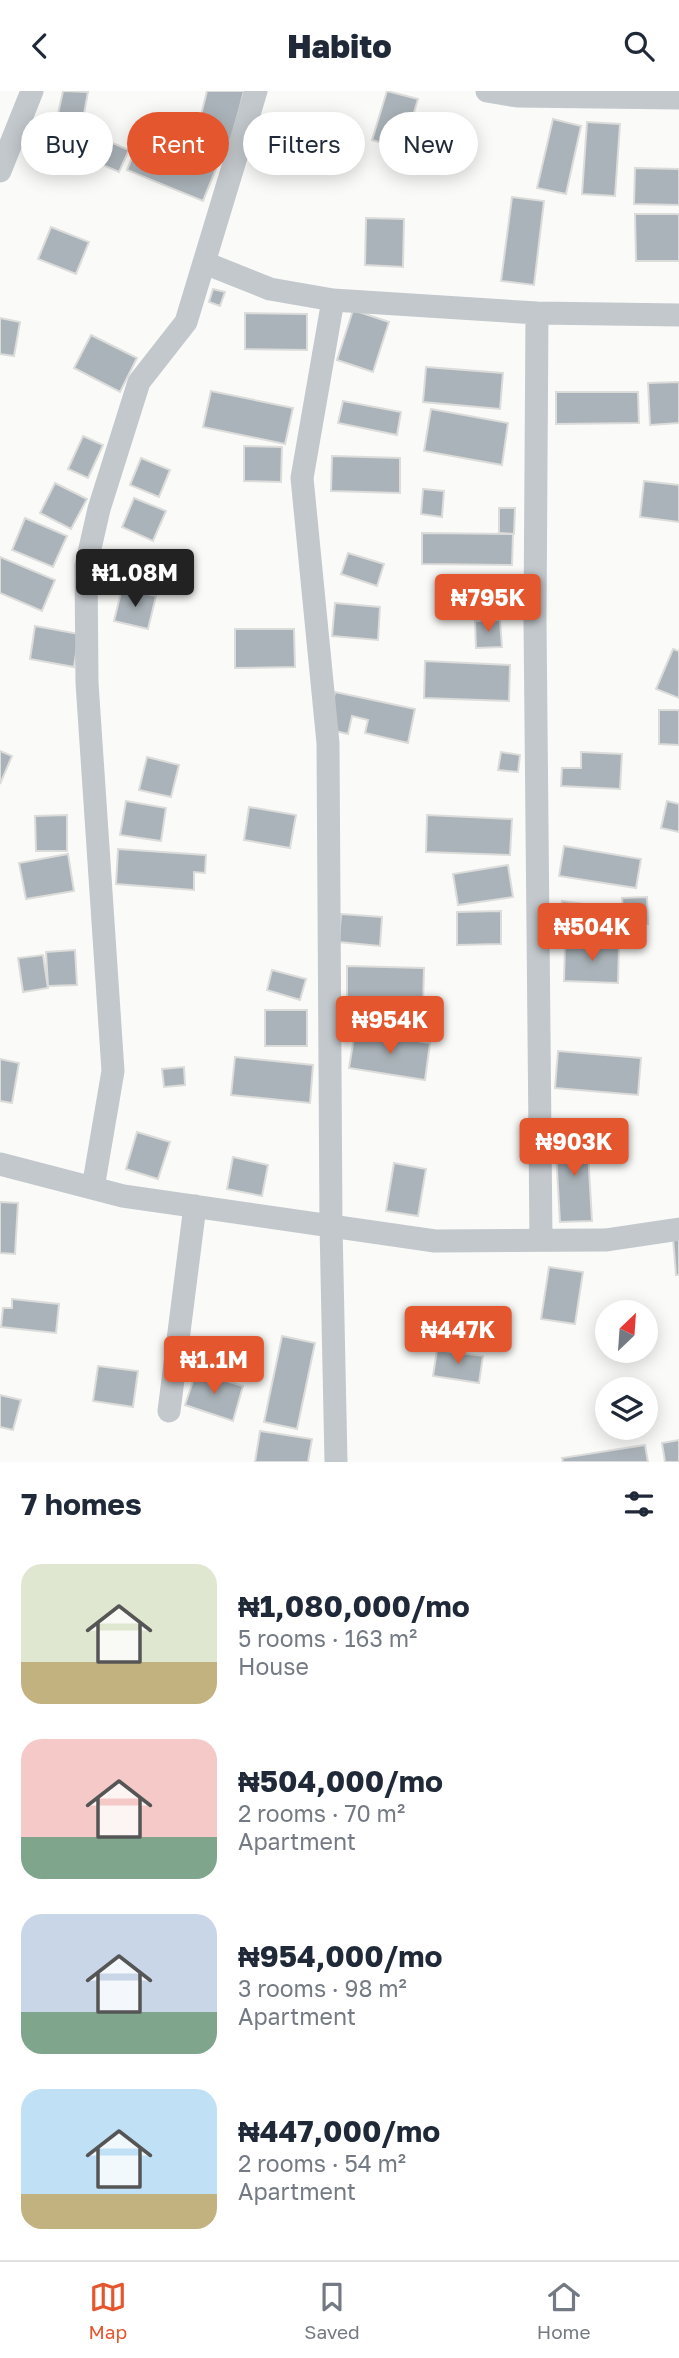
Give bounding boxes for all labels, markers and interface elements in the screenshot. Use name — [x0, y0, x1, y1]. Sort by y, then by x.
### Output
icon: back — [21, 27, 59, 65]
text: Habito — [287, 27, 392, 65]
icon: search — [620, 27, 658, 65]
chip: Buy — [21, 112, 113, 175]
chip: Rent — [127, 112, 229, 175]
chip: Filters — [243, 112, 365, 175]
chip: New — [379, 112, 478, 175]
pin: ₦1.08M — [78, 549, 192, 609]
text: ₦1.08M — [92, 558, 178, 586]
pin: ₦795K — [439, 575, 537, 634]
text: ₦795K — [451, 583, 525, 611]
pin: ₦504K — [543, 903, 641, 963]
text: ₦504K — [554, 912, 630, 940]
pin: ₦954K — [341, 997, 439, 1056]
text: ₦954K — [352, 1005, 428, 1033]
pin: ₦903K — [525, 1119, 623, 1178]
text: ₦903K — [536, 1127, 612, 1155]
north arrow — [595, 1300, 658, 1363]
map controls — [595, 1300, 658, 1440]
pin: ₦447K — [409, 1307, 507, 1366]
text: ₦447K — [421, 1315, 495, 1343]
pin: ₦1.1M — [165, 1337, 263, 1396]
text: ₦1.1M — [180, 1345, 248, 1373]
button: layers — [595, 1377, 658, 1440]
icon: filters — [620, 1485, 658, 1523]
text: 7 homes — [21, 1486, 142, 1522]
text: ₦1,080,000/mo — [238, 1588, 470, 1624]
icon: home — [77, 1592, 161, 1676]
text: 5 rooms · 163 m² — [238, 1624, 417, 1652]
text: House — [238, 1652, 309, 1680]
text: ₦504,000/mo — [238, 1763, 443, 1799]
icon: home — [77, 1767, 161, 1851]
text: 2 rooms · 70 m² — [238, 1799, 405, 1827]
text: Apartment — [238, 1827, 356, 1855]
text: ₦954,000/mo — [238, 1938, 443, 1974]
icon: home — [77, 1942, 161, 2026]
text: 3 rooms · 98 m² — [238, 1974, 407, 2002]
text: Apartment — [238, 2002, 356, 2030]
text: ₦447,000/mo — [238, 2113, 440, 2149]
icon: home — [77, 2117, 161, 2201]
text: 2 rooms · 54 m² — [238, 2149, 406, 2177]
text: Apartment — [238, 2177, 356, 2205]
tab: Map — [89, 2278, 127, 2343]
tab: Saved — [304, 2278, 360, 2343]
tab: Home — [537, 2278, 590, 2343]

